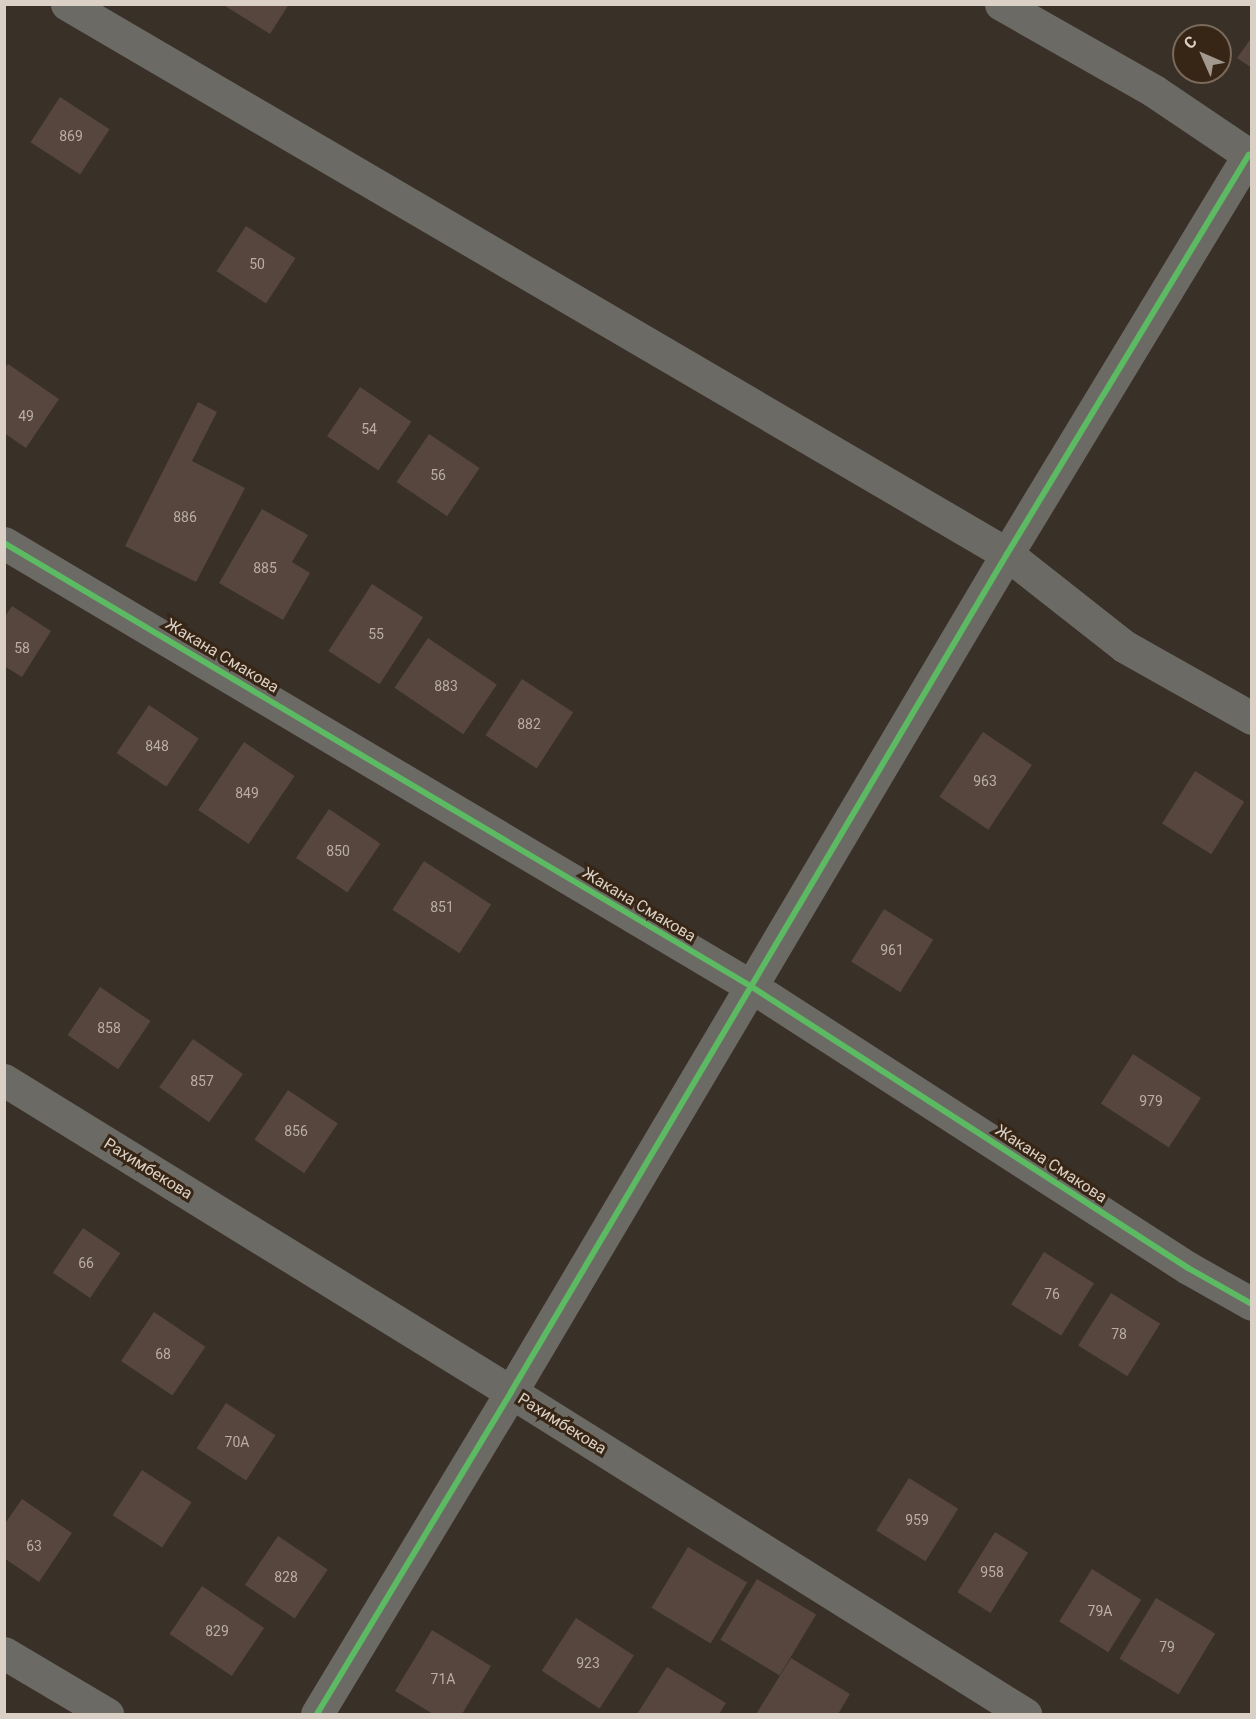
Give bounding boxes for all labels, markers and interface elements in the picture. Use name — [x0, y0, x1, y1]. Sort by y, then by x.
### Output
north arrow — [1172, 24, 1232, 84]
text: С — [1180, 32, 1201, 53]
house number: 869 — [59, 128, 83, 144]
house number: 50 — [249, 256, 265, 272]
house number: 49 — [18, 408, 34, 424]
house number: 54 — [361, 421, 377, 437]
house number: 56 — [430, 467, 446, 483]
house number: 886 — [173, 509, 197, 525]
house number: 885 — [253, 560, 277, 576]
street label: Жакана Смакова — [162, 615, 282, 697]
house number: 55 — [368, 626, 384, 642]
house number: 58 — [14, 640, 30, 656]
house number: 883 — [434, 678, 458, 694]
house number: 882 — [517, 716, 541, 732]
house number: 848 — [145, 738, 169, 754]
house number: 963 — [973, 773, 997, 789]
house number: 849 — [235, 785, 259, 801]
house number: 850 — [326, 843, 350, 859]
street label: Жакана Смакова — [579, 864, 699, 946]
house number: 851 — [430, 899, 454, 915]
house number: 961 — [880, 942, 904, 958]
house number: 858 — [97, 1020, 121, 1036]
house number: 857 — [190, 1073, 214, 1089]
house number: 979 — [1139, 1093, 1163, 1109]
street label: Жакана Смакова — [992, 1121, 1110, 1207]
house number: 856 — [284, 1123, 308, 1139]
street label: Рахимбекова — [100, 1134, 196, 1204]
house number: 66 — [78, 1255, 94, 1271]
house number: 76 — [1044, 1286, 1060, 1302]
house number: 78 — [1111, 1326, 1127, 1342]
house number: 68 — [155, 1346, 171, 1362]
street label: Рахимбекова — [514, 1389, 610, 1459]
house number: 70А — [225, 1434, 249, 1450]
house number: 959 — [905, 1512, 929, 1528]
house number: 63 — [26, 1538, 42, 1554]
house number: 958 — [980, 1564, 1004, 1580]
house number: 828 — [274, 1569, 298, 1585]
house number: 79А — [1088, 1603, 1112, 1619]
house number: 829 — [205, 1623, 229, 1639]
house number: 79 — [1159, 1639, 1175, 1655]
house number: 923 — [576, 1655, 600, 1671]
house number: 71А — [431, 1671, 455, 1687]

